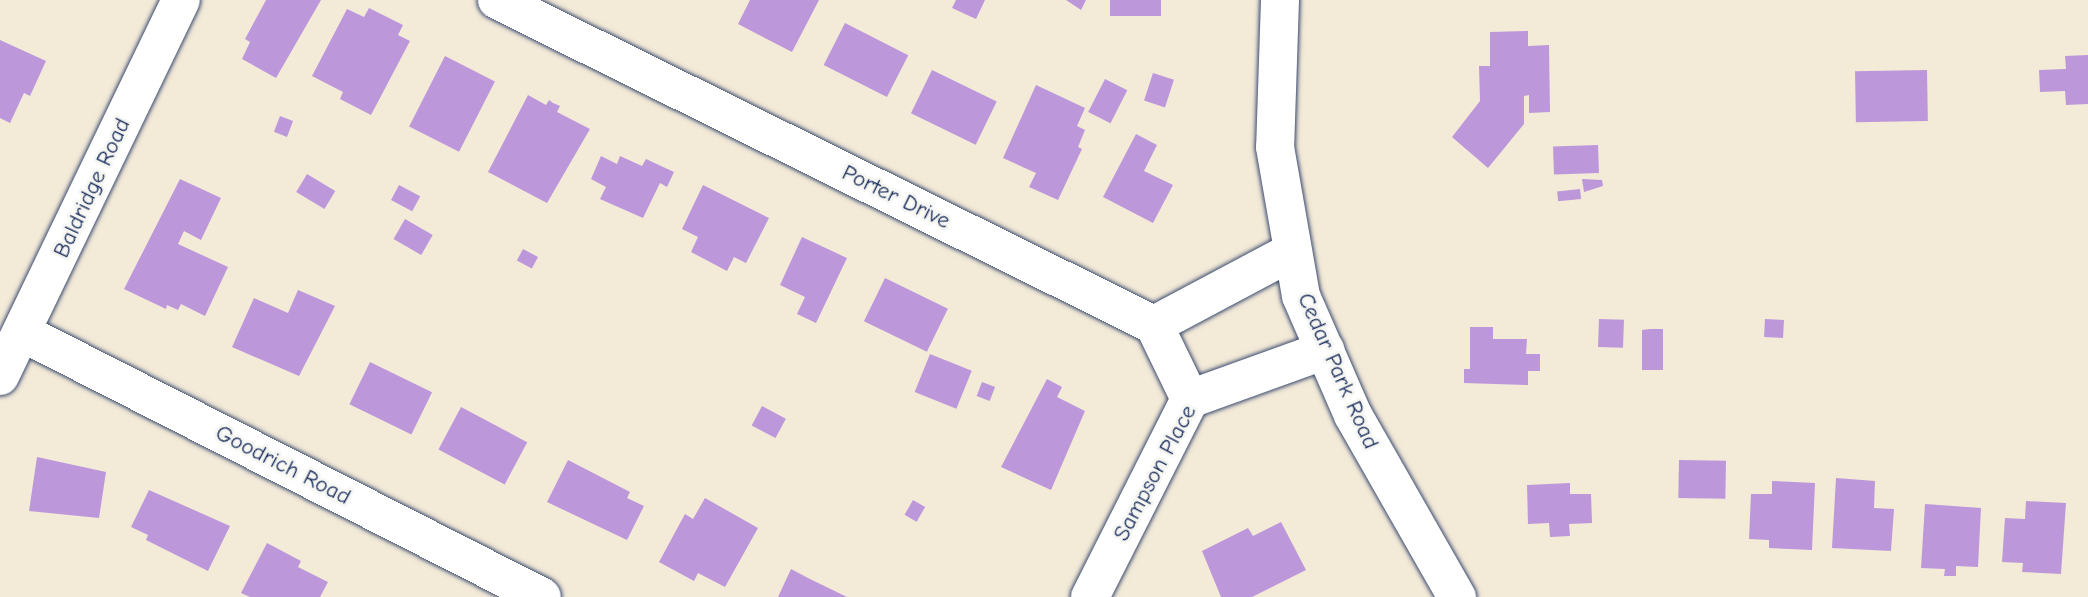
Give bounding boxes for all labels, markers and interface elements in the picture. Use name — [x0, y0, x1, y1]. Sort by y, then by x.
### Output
street label: Baldridge Road — [48, 114, 136, 262]
street label: Porter Drive — [837, 159, 955, 235]
street label: Cedar Park Road — [1291, 289, 1385, 453]
street label: Sampson Place — [1108, 400, 1202, 546]
street label: Goodrich Road — [211, 419, 355, 511]

